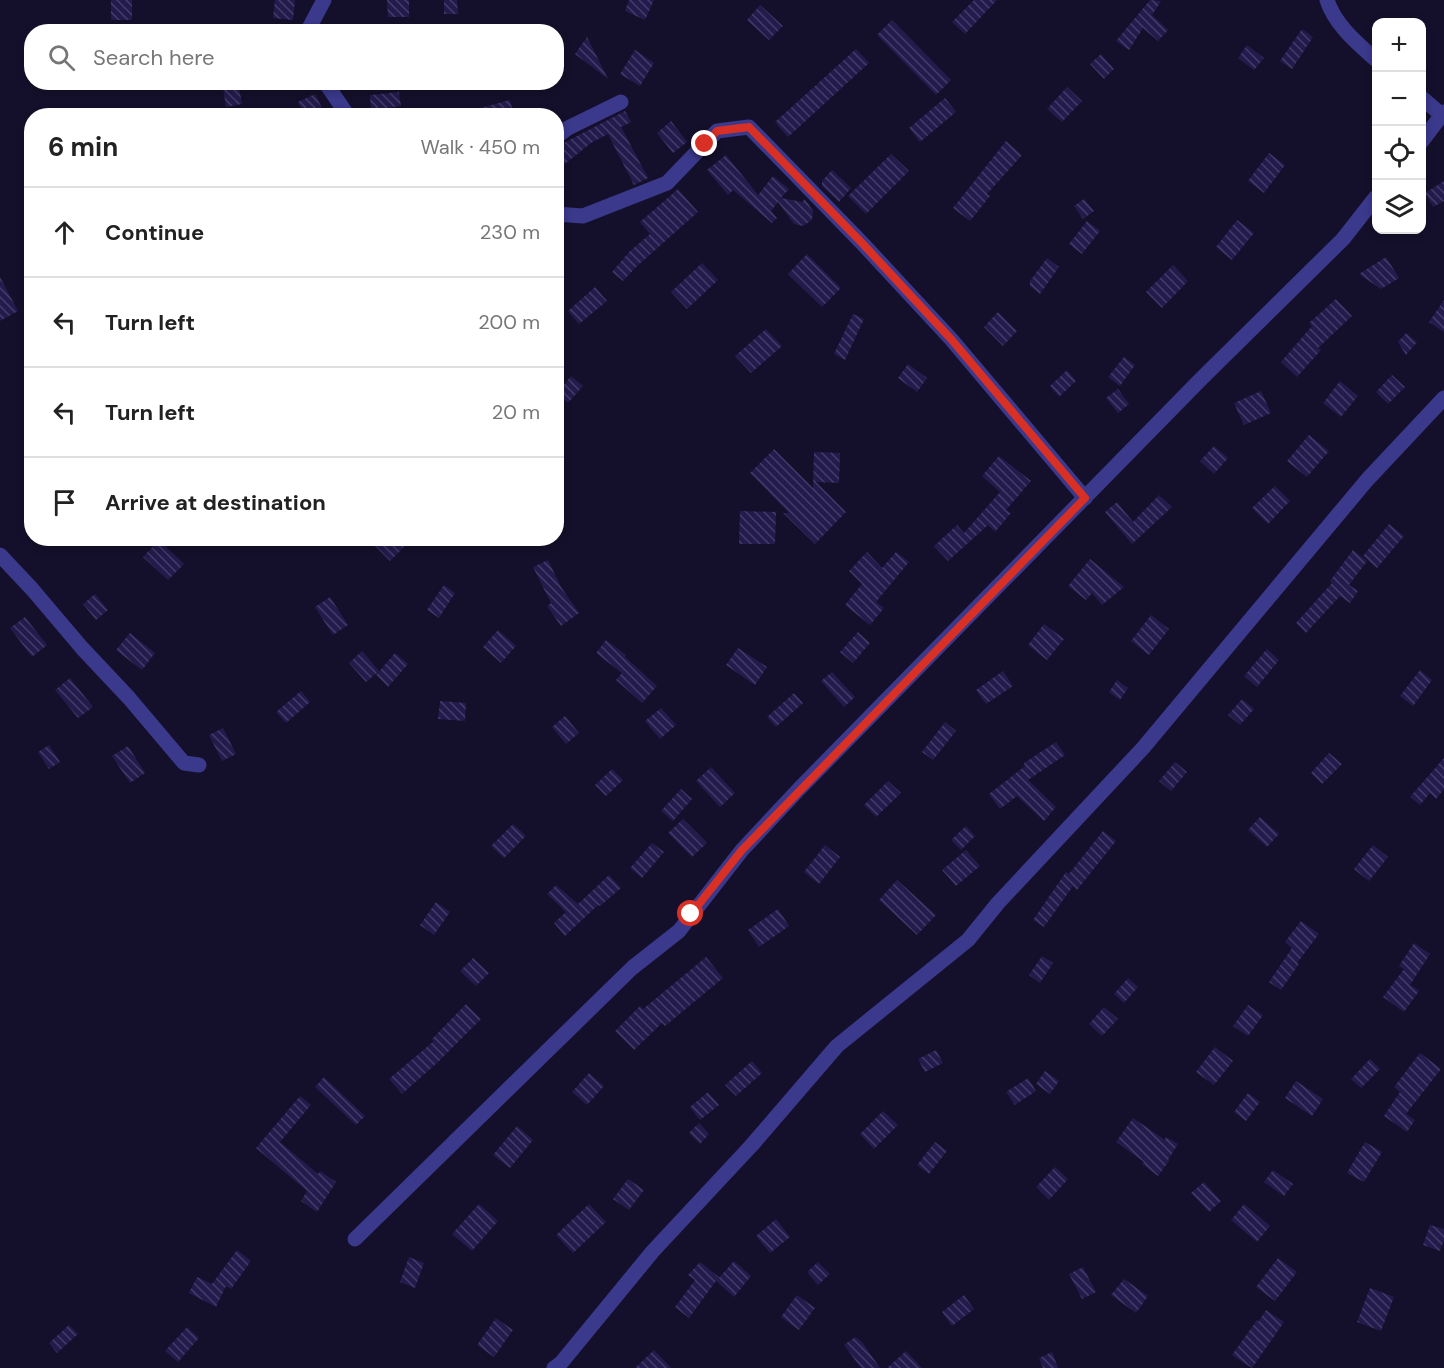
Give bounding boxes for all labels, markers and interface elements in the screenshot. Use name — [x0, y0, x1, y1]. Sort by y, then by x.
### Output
map controls — [1372, 18, 1426, 234]
button: + — [1372, 18, 1426, 72]
search box — [24, 24, 564, 90]
icon: search — [45, 41, 78, 74]
text: Search here — [93, 43, 214, 72]
button: − — [1372, 72, 1426, 126]
button: locate — [1372, 126, 1426, 180]
text: 6 min — [48, 130, 118, 164]
route end — [691, 130, 717, 156]
text: Walk · 450 m — [420, 134, 540, 160]
button: layers — [1372, 180, 1426, 234]
icon: ahead — [48, 216, 81, 249]
text: Continue — [105, 218, 204, 247]
text: 230 m — [480, 219, 540, 245]
icon: left — [48, 306, 81, 339]
text: Turn left — [105, 308, 195, 337]
text: 200 m — [478, 309, 540, 335]
icon: left — [48, 396, 81, 429]
text: Turn left — [105, 398, 195, 427]
text: 20 m — [492, 399, 540, 425]
icon: arrive — [48, 486, 81, 519]
text: Arrive at destination — [105, 488, 326, 517]
route start — [677, 900, 703, 926]

